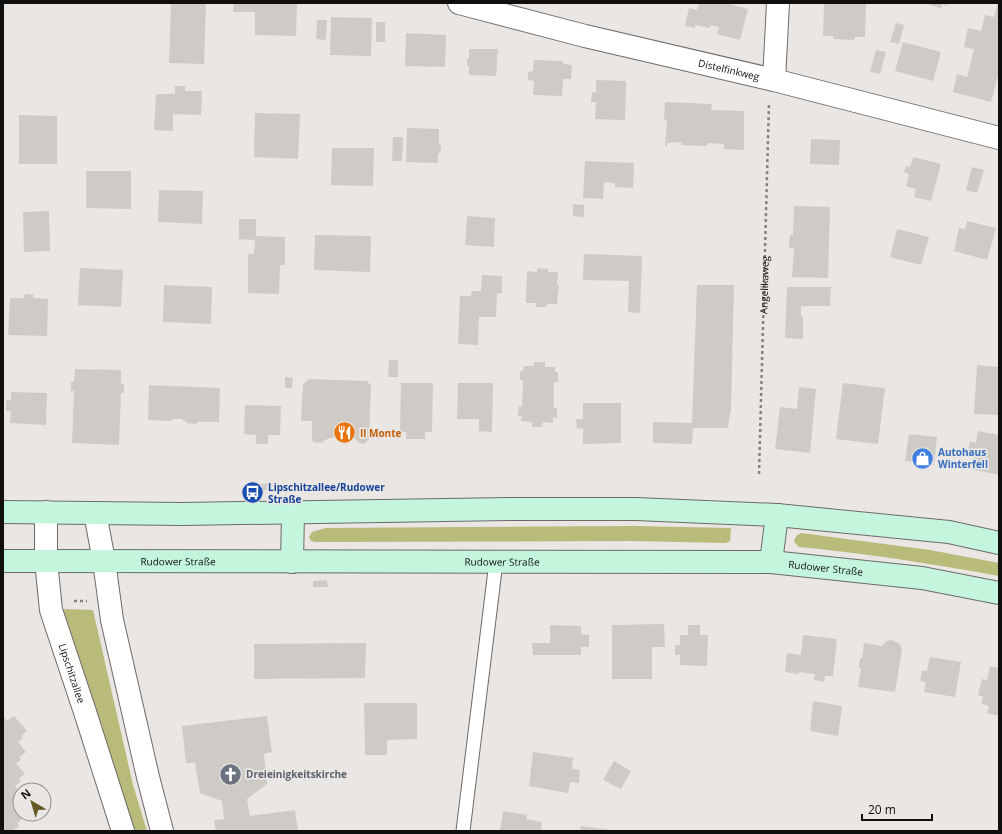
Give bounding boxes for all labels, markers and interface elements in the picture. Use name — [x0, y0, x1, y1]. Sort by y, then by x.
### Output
street label: Distelfinkweg — [697, 56, 761, 84]
street label: Angelikaweg — [756, 255, 772, 314]
restaurant icon: Il Monte — [331, 420, 357, 446]
place label: Il Monte — [360, 426, 401, 440]
shop icon: Autohaus Winterfell — [910, 445, 936, 471]
place label: Autohaus Winterfell — [938, 445, 988, 471]
bus stop icon: Lipschitzallee/Rudower Straße — [240, 480, 266, 506]
place label: Lipschitzallee/Rudower Straße — [268, 480, 385, 506]
street label: Rudower Straße — [140, 554, 216, 568]
street label: Rudower Straße — [464, 555, 540, 569]
street label: Rudower Straße — [788, 557, 864, 579]
street label: Lipschitzallee — [56, 642, 89, 705]
church icon: Dreieinigkeitskirche — [218, 761, 244, 787]
place label: Dreieinigkeitskirche — [246, 767, 347, 781]
north arrow — [12, 782, 52, 822]
text: N — [17, 785, 34, 802]
scale bar — [862, 796, 932, 822]
text: 20 m — [868, 801, 896, 818]

